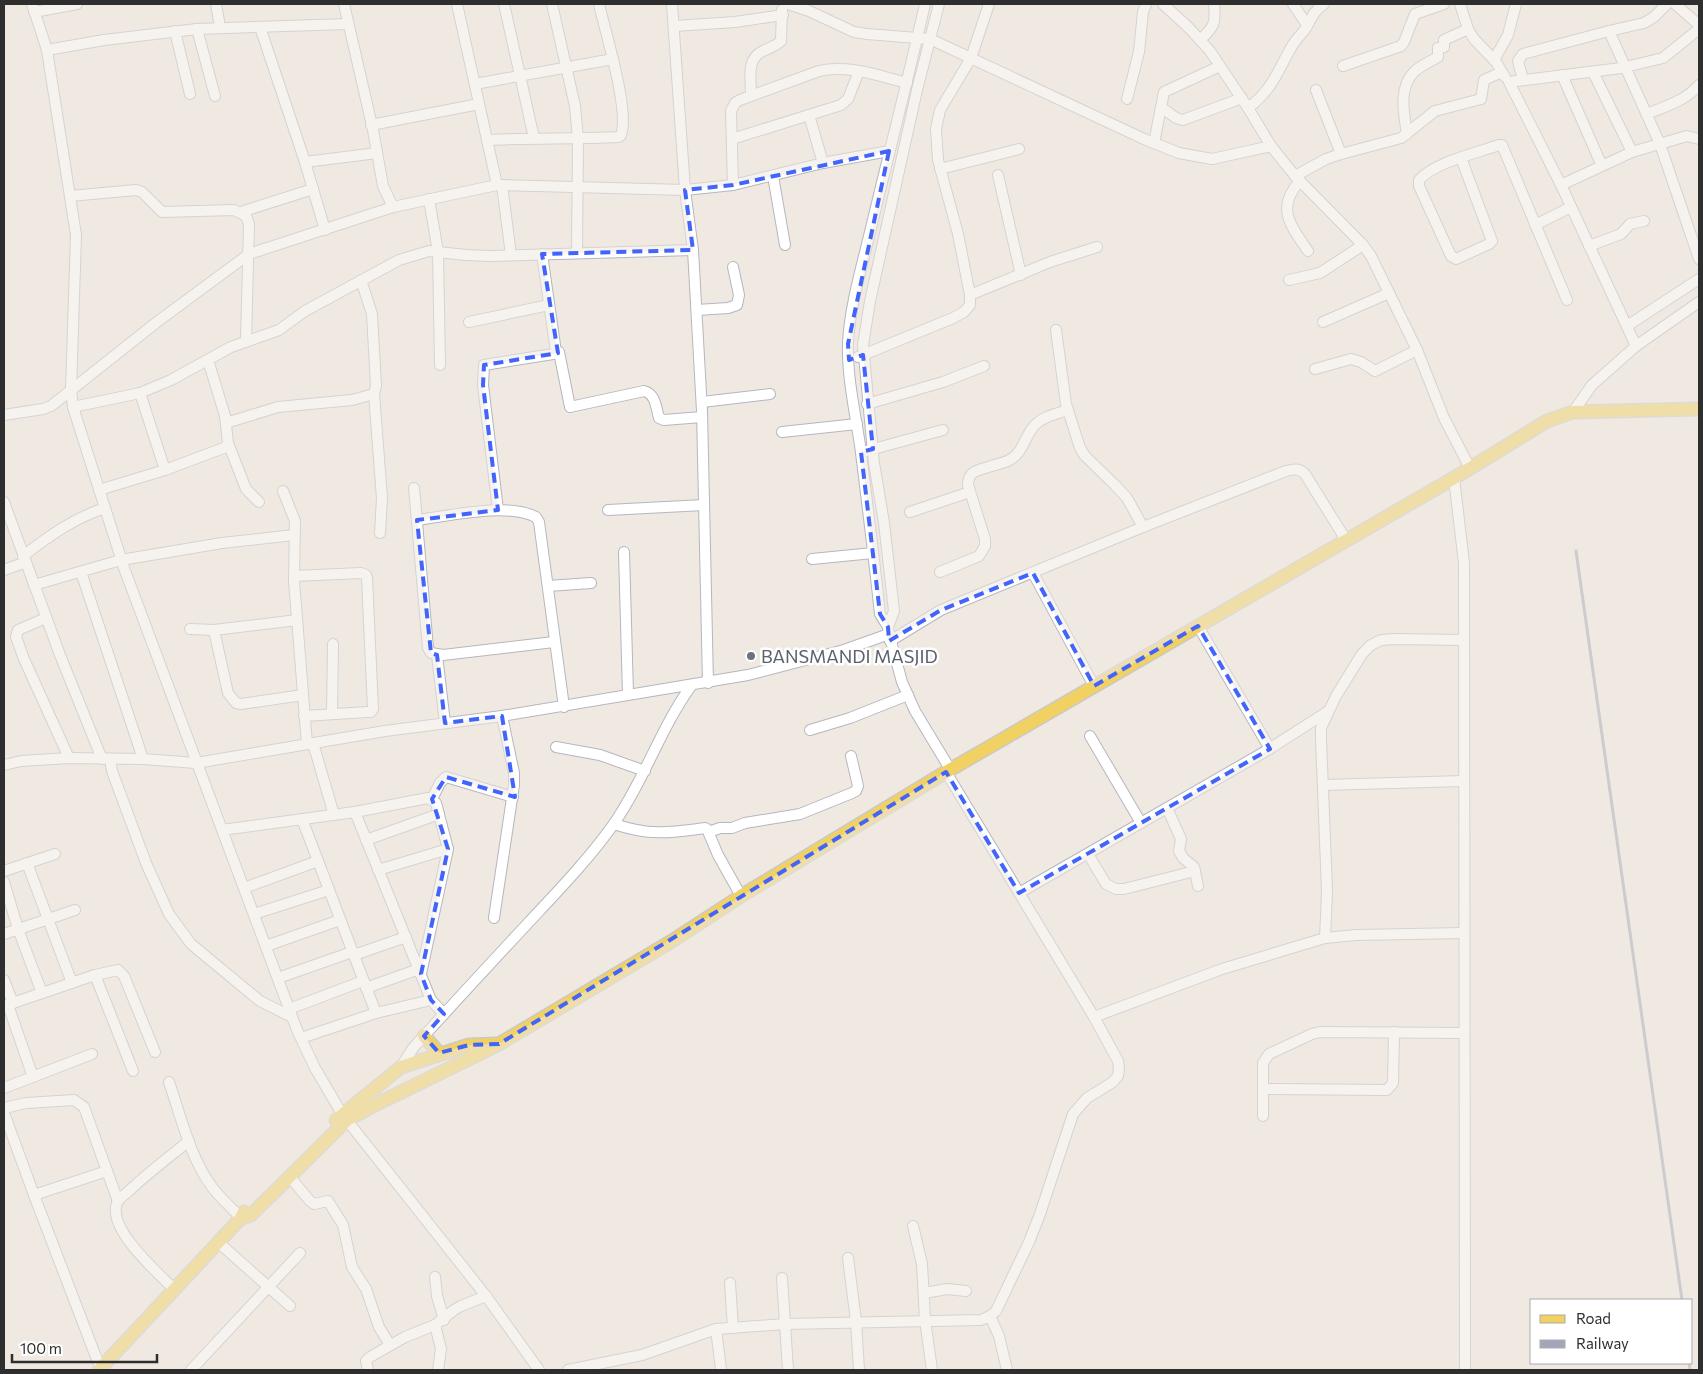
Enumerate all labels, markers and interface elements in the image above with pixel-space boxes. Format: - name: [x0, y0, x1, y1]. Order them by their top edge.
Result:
- place label: BANSMANDI MASJID: [761, 645, 938, 667]
- marker: BANSMANDI MASJID: [745, 650, 757, 662]
- legend: [1530, 1299, 1693, 1364]
- text: Road: [1576, 1309, 1611, 1327]
- scale bar: [12, 1332, 158, 1364]
- text: Railway: [1576, 1334, 1629, 1352]
- text: 100 m: [20, 1339, 62, 1357]

